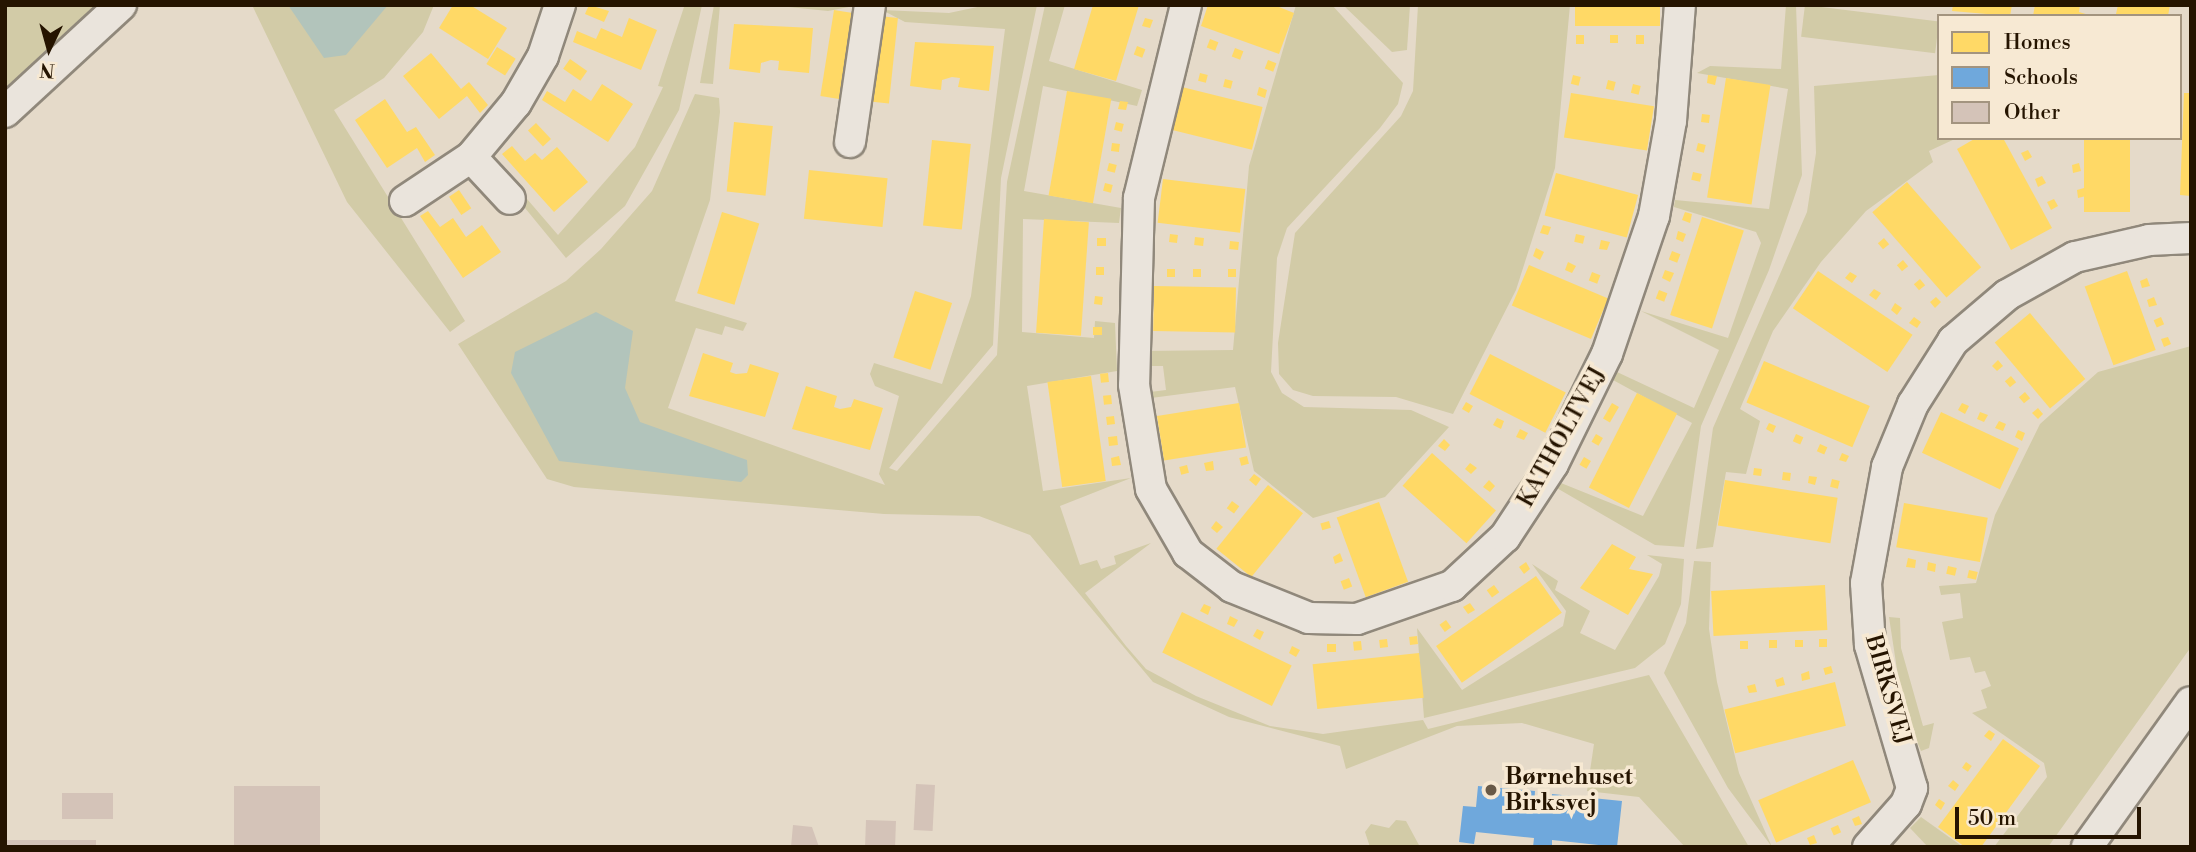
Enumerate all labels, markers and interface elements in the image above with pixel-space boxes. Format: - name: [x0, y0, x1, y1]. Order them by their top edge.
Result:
- north arrow: [14, 14, 84, 84]
- legend: [1937, 14, 2182, 140]
- text: Homes: [2004, 30, 2071, 56]
- text: N: [39, 57, 56, 83]
- text: Schools: [2004, 65, 2078, 91]
- text: Other: [2004, 100, 2060, 126]
- street label: KATHOLTVEJ: [1512, 362, 1612, 512]
- street label: BIRKSVEJ: [1859, 632, 1917, 748]
- place label: Børnehuset Birksvej: [1505, 763, 1633, 817]
- marker: Børnehuset Birksvej: [1483, 782, 1499, 798]
- scale bar: [1958, 792, 2144, 836]
- text: 50 m: [1968, 806, 2016, 832]

